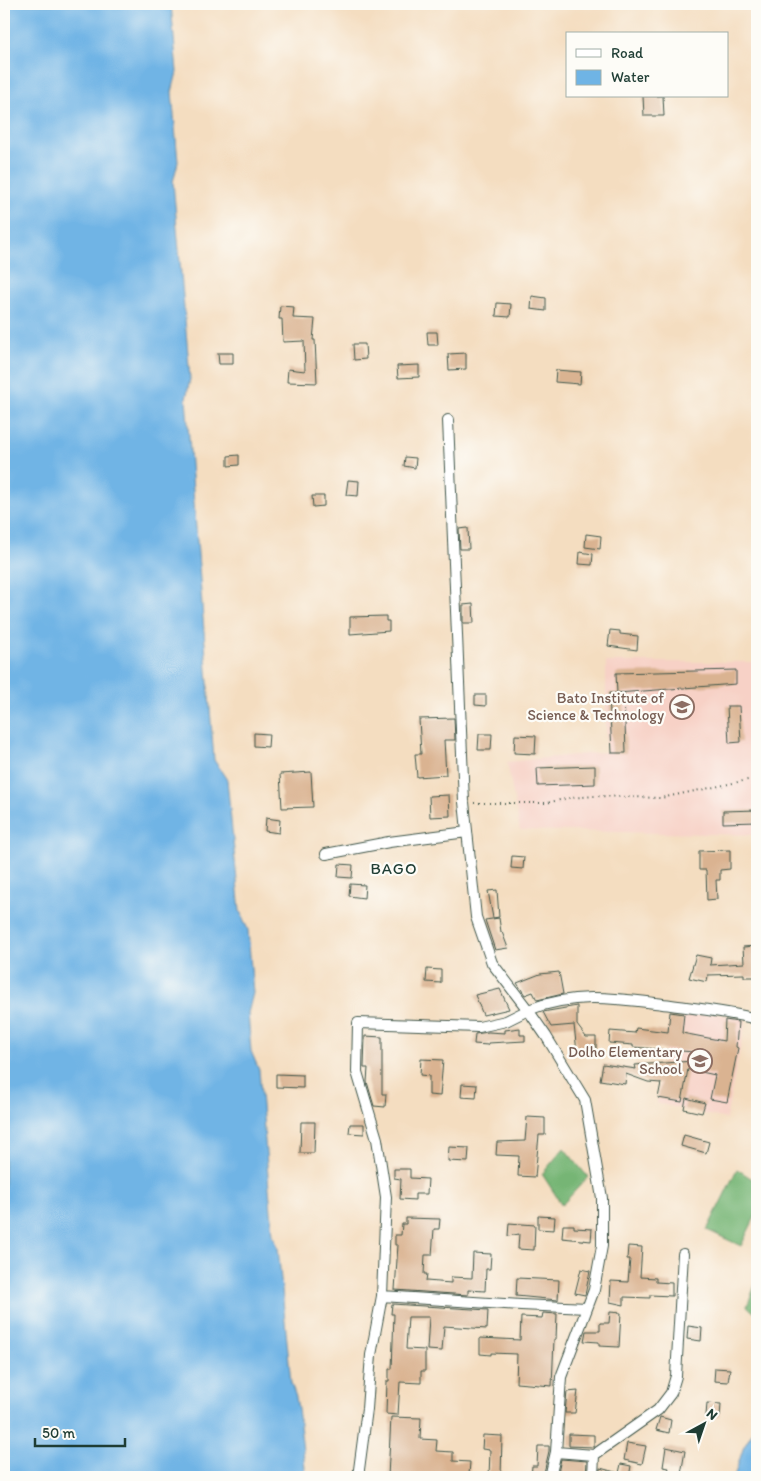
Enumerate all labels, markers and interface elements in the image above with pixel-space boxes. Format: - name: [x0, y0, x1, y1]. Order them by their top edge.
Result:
- legend: [566, 32, 728, 98]
- text: Road: [611, 44, 644, 62]
- text: Water: [611, 68, 650, 86]
- place label: Bato Institute of Science & Technology: [527, 689, 664, 724]
- school or university icon: Bato Institute of Science & Technology: [669, 694, 695, 720]
- district label: BAGO: [370, 859, 418, 878]
- place label: Dolho Elementary School: [568, 1043, 683, 1078]
- school or university icon: Dolho Elementary School: [687, 1048, 713, 1074]
- north arrow: [678, 1398, 728, 1448]
- text: N: [703, 1405, 721, 1424]
- scale bar: [35, 1416, 125, 1448]
- text: 50 m: [42, 1424, 75, 1442]

